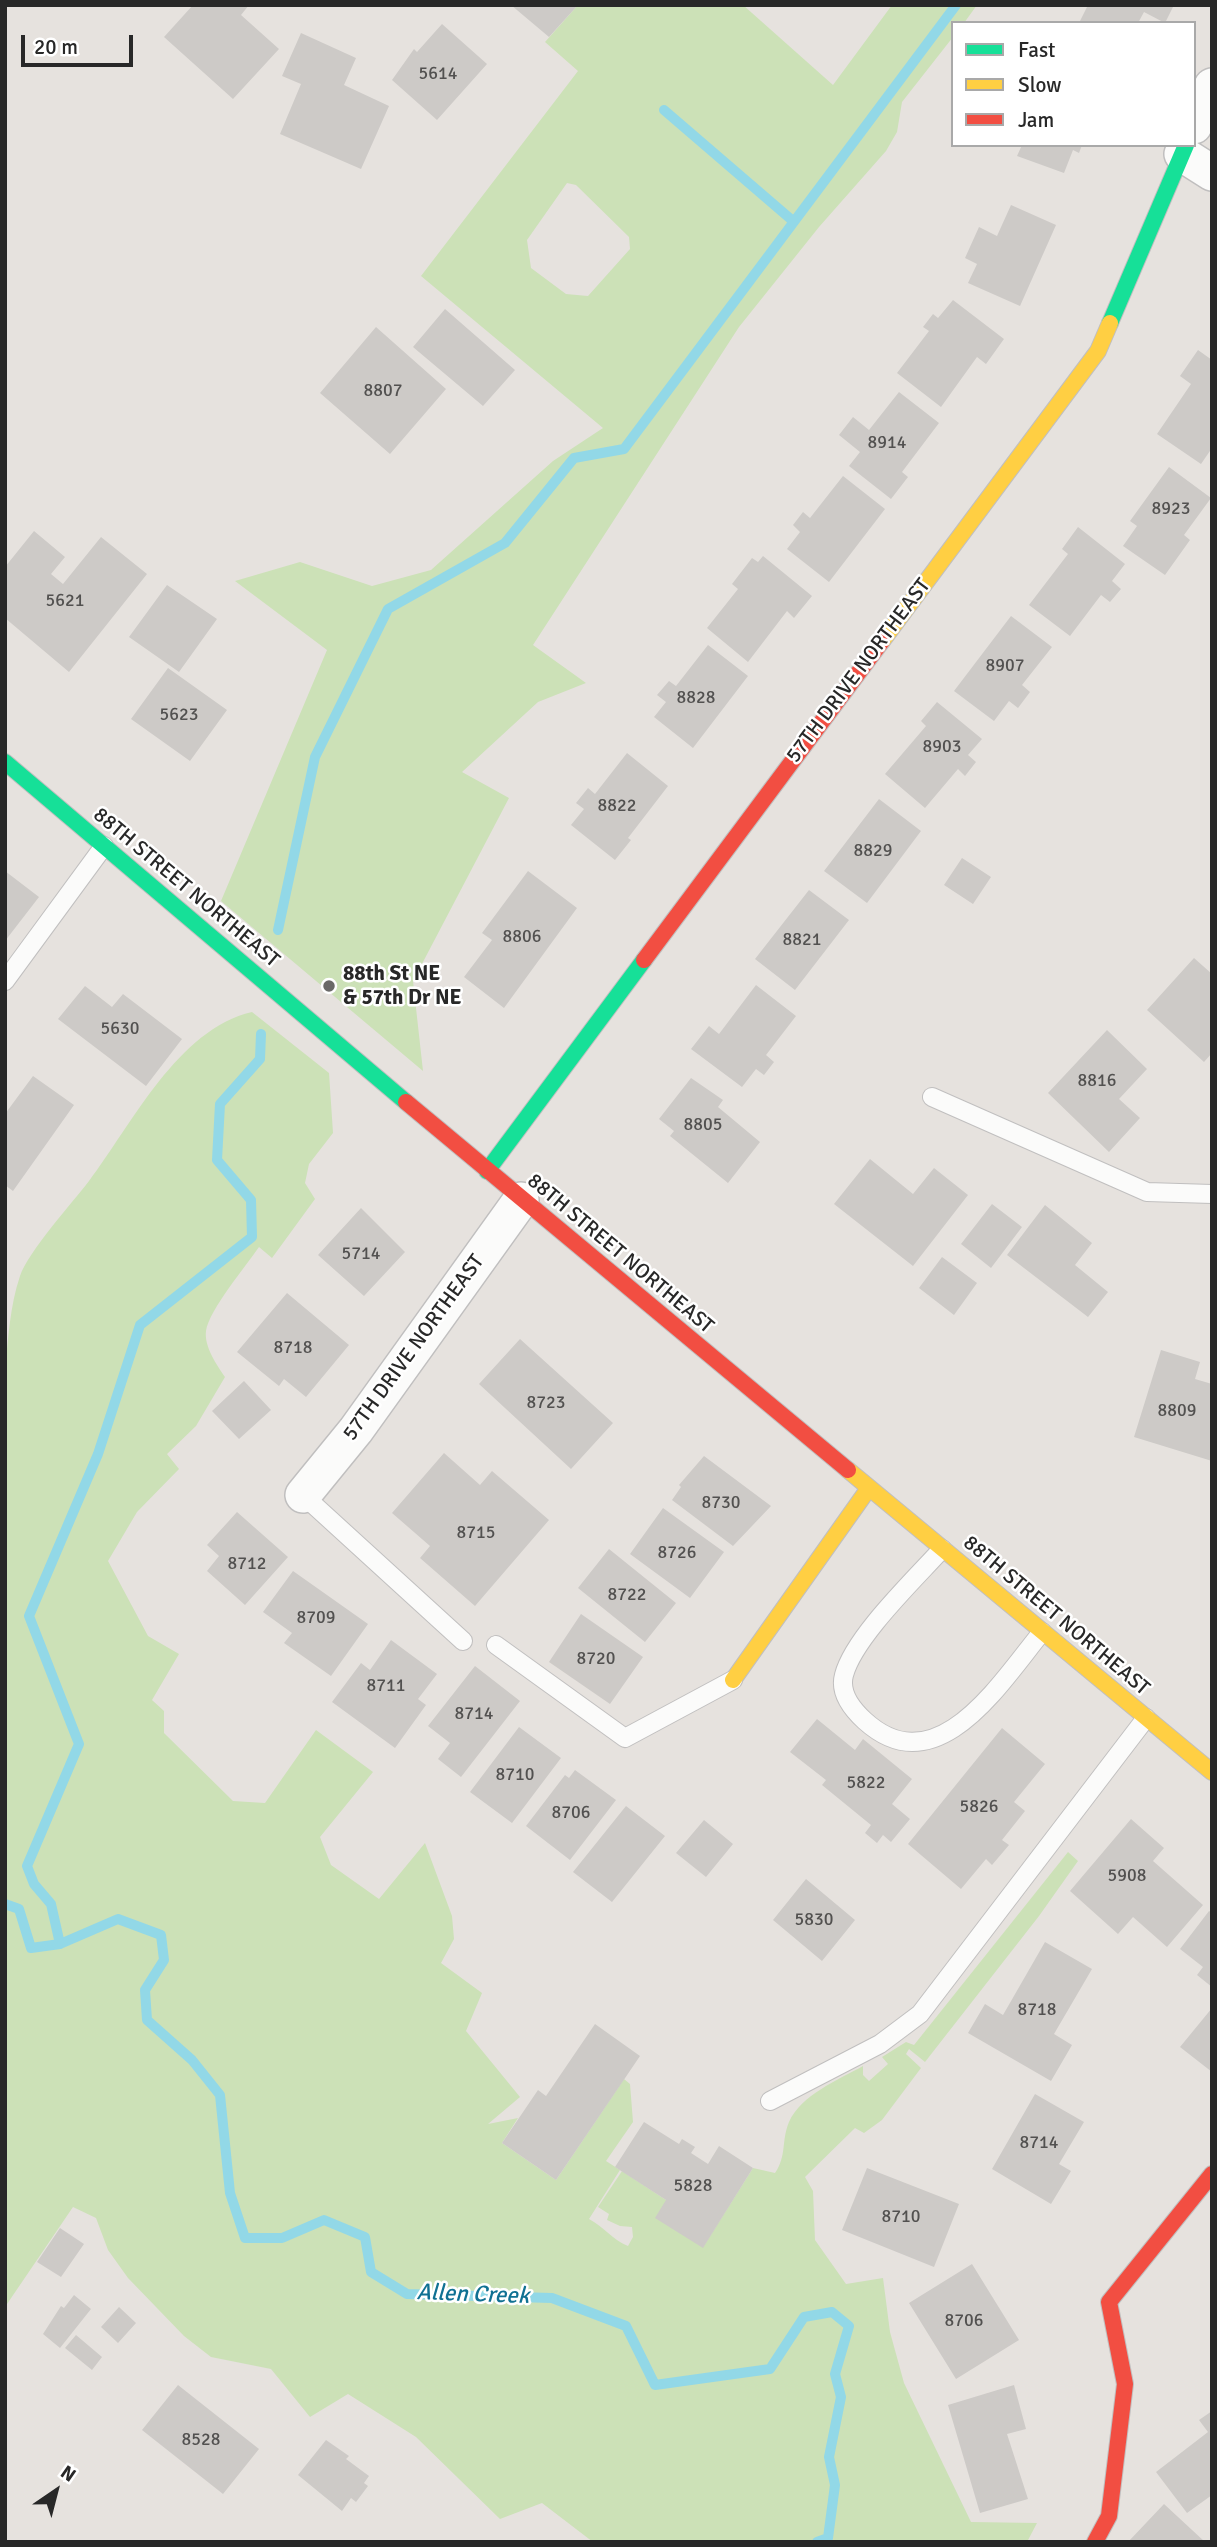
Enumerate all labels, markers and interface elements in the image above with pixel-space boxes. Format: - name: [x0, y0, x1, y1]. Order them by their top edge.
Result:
- scale bar: [24, 21, 136, 65]
- legend: [951, 21, 1196, 147]
- text: 20 m: [34, 34, 78, 60]
- text: Fast: [1018, 37, 1055, 63]
- house number: 5614: [419, 63, 457, 85]
- text: Slow: [1018, 72, 1062, 98]
- text: Jam: [1018, 107, 1054, 133]
- house number: 8807: [364, 380, 402, 402]
- house number: 8914: [868, 432, 906, 454]
- house number: 8923: [1152, 498, 1190, 520]
- street label: 57TH DRIVE NORTHEAST: [782, 574, 936, 768]
- house number: 5621: [46, 590, 84, 612]
- house number: 8907: [986, 655, 1024, 677]
- house number: 8828: [677, 687, 715, 709]
- house number: 5623: [160, 704, 198, 726]
- house number: 8903: [923, 736, 961, 758]
- house number: 8822: [598, 795, 636, 817]
- street label: 88TH STREET NORTHEAST: [88, 803, 284, 973]
- house number: 8829: [854, 840, 892, 862]
- house number: 8806: [503, 926, 541, 948]
- house number: 8821: [783, 929, 821, 951]
- place label: 88th St NE & 57th Dr NE: [343, 961, 462, 1011]
- marker: 88th St NE & 57th Dr NE: [321, 978, 337, 994]
- house number: 5630: [101, 1018, 139, 1040]
- house number: 8816: [1078, 1070, 1116, 1092]
- house number: 8805: [684, 1114, 722, 1136]
- street label: 88TH STREET NORTHEAST: [522, 1169, 718, 1339]
- house number: 5714: [342, 1243, 380, 1265]
- street label: 57TH DRIVE NORTHEAST: [338, 1250, 490, 1446]
- house number: 8718: [274, 1337, 312, 1359]
- house number: 8723: [527, 1392, 565, 1414]
- house number: 8809: [1158, 1400, 1196, 1422]
- house number: 8730: [702, 1492, 740, 1514]
- house number: 8715: [457, 1522, 495, 1544]
- street label: 88TH STREET NORTHEAST: [958, 1531, 1154, 1701]
- house number: 8726: [658, 1542, 696, 1564]
- house number: 8712: [228, 1553, 266, 1575]
- house number: 8722: [608, 1584, 646, 1606]
- house number: 8709: [297, 1607, 335, 1629]
- house number: 8720: [577, 1648, 615, 1670]
- house number: 8711: [367, 1675, 405, 1697]
- house number: 8714: [455, 1703, 493, 1725]
- house number: 8710: [496, 1764, 534, 1786]
- house number: 5822: [847, 1772, 885, 1794]
- house number: 5826: [960, 1796, 998, 1818]
- house number: 8706: [552, 1802, 590, 1824]
- house number: 5908: [1108, 1865, 1146, 1887]
- house number: 5830: [795, 1909, 833, 1931]
- house number: 8718: [1018, 1999, 1056, 2021]
- house number: 8714: [1020, 2132, 1058, 2154]
- house number: 5828: [674, 2175, 712, 2197]
- house number: 8710: [882, 2206, 920, 2228]
- water label: Allen Creek: [416, 2279, 530, 2311]
- house number: 8706: [945, 2310, 983, 2332]
- house number: 8528: [182, 2429, 220, 2451]
- north arrow: [21, 2456, 91, 2526]
- text: N: [56, 2460, 80, 2487]

